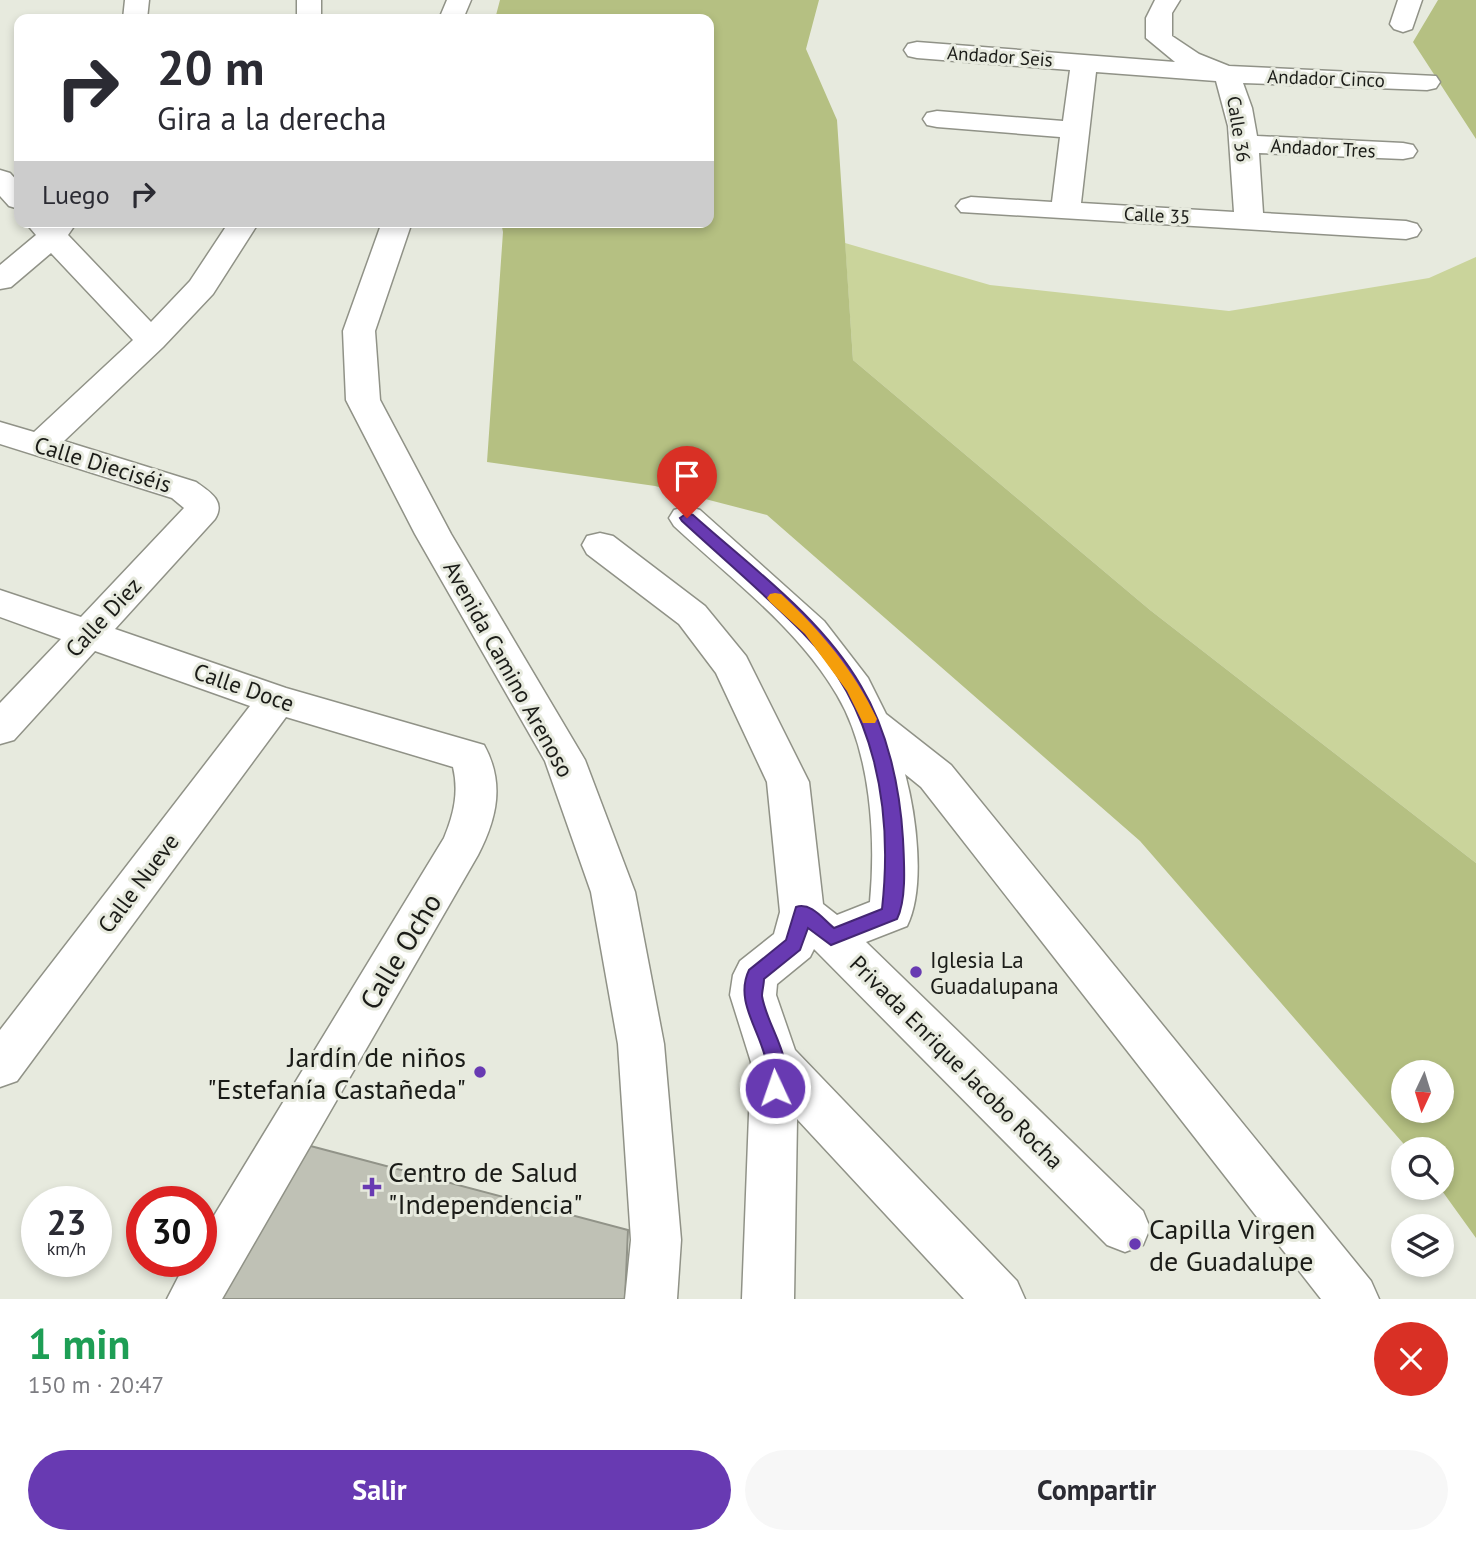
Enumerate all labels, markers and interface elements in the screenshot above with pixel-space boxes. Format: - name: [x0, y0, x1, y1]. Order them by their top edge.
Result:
- text: 20 m: [157, 35, 264, 99]
- street label: Andador Seis: [946, 40, 1054, 72]
- icon: right: [42, 42, 133, 133]
- street label: Andador Cinco: [1267, 64, 1385, 92]
- street label: Calle 36: [1222, 94, 1256, 164]
- text: Gira a la derecha: [157, 97, 387, 139]
- street label: Andador Tres: [1270, 133, 1376, 163]
- icon: right: [124, 175, 162, 213]
- text: Luego: [42, 178, 110, 211]
- street label: Calle 35: [1123, 201, 1191, 229]
- street label: Calle Dieciséis: [31, 429, 175, 499]
- pin: [657, 446, 717, 518]
- icon: arrive: [668, 457, 706, 495]
- street label: Avenida Camino Arenoso: [437, 556, 581, 782]
- street label: Calle Diez: [59, 571, 147, 663]
- street label: Calle Doce: [190, 656, 298, 718]
- street label: Calle Nueve: [91, 828, 185, 938]
- street label: Calle Ocho: [351, 886, 449, 1016]
- place label: Iglesia La Guadalupana: [930, 945, 1059, 1000]
- street label: Privada Enrique Jacobo Rocha: [844, 949, 1070, 1175]
- marker: Iglesia La Guadalupana: [908, 964, 924, 980]
- place label: Jardín de niños "Estefanía Castañeda": [207, 1038, 466, 1107]
- position arrow: [738, 1051, 812, 1125]
- north arrow: [1391, 1060, 1454, 1124]
- map controls: [1391, 1060, 1454, 1277]
- marker: Jardín de niños "Estefanía Castañeda": [472, 1064, 488, 1080]
- button: search: [1391, 1137, 1454, 1200]
- place label: Centro de Salud "Independencia": [388, 1153, 583, 1222]
- marker: Centro de Salud "Independencia": [362, 1177, 382, 1197]
- speed limit sign: 30: [126, 1186, 217, 1277]
- text: 23: [47, 1199, 86, 1245]
- place label: Capilla Virgen de Guadalupe: [1149, 1210, 1315, 1279]
- button: layers: [1391, 1214, 1454, 1277]
- marker: Capilla Virgen de Guadalupe: [1127, 1236, 1143, 1252]
- text: km/h: [47, 1237, 86, 1260]
- text: 1 min: [28, 1316, 130, 1371]
- button: close: [1374, 1322, 1448, 1396]
- text: 150 m · 20:47: [28, 1370, 164, 1399]
- button: Salir: [28, 1450, 731, 1530]
- button: Compartir: [745, 1450, 1448, 1530]

